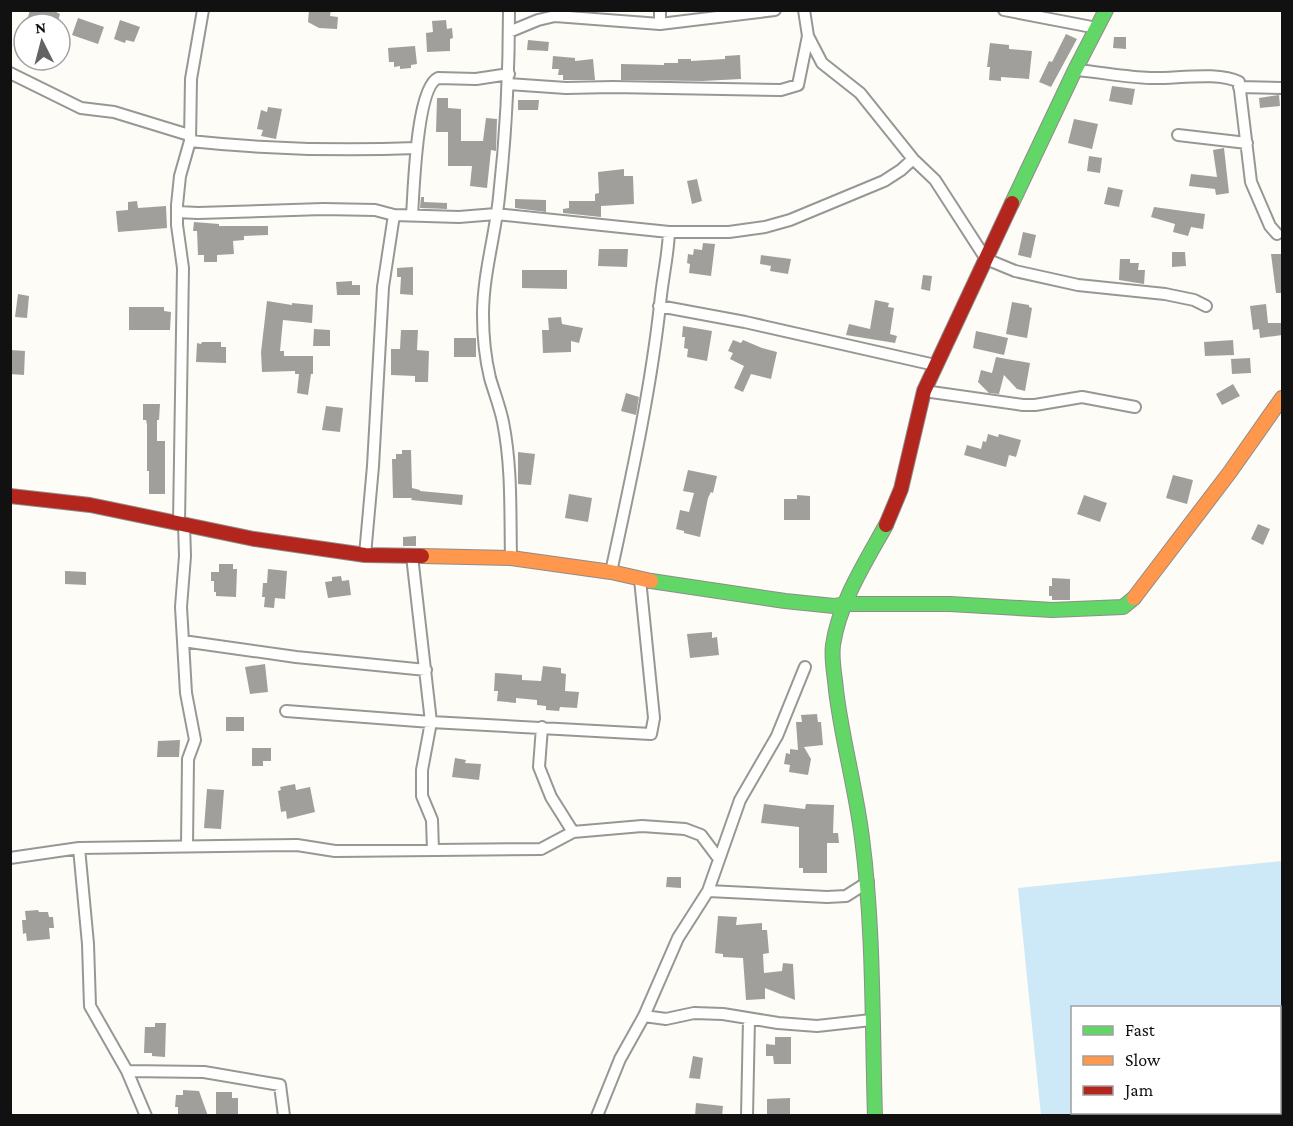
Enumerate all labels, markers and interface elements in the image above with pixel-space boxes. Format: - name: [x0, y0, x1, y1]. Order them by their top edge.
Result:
- north arrow: [12, 12, 72, 72]
- text: N: [34, 19, 47, 37]
- legend: [1071, 1006, 1281, 1114]
- text: Fast: [1125, 1020, 1156, 1040]
- text: Slow: [1125, 1050, 1161, 1070]
- text: Jam: [1123, 1080, 1154, 1100]

